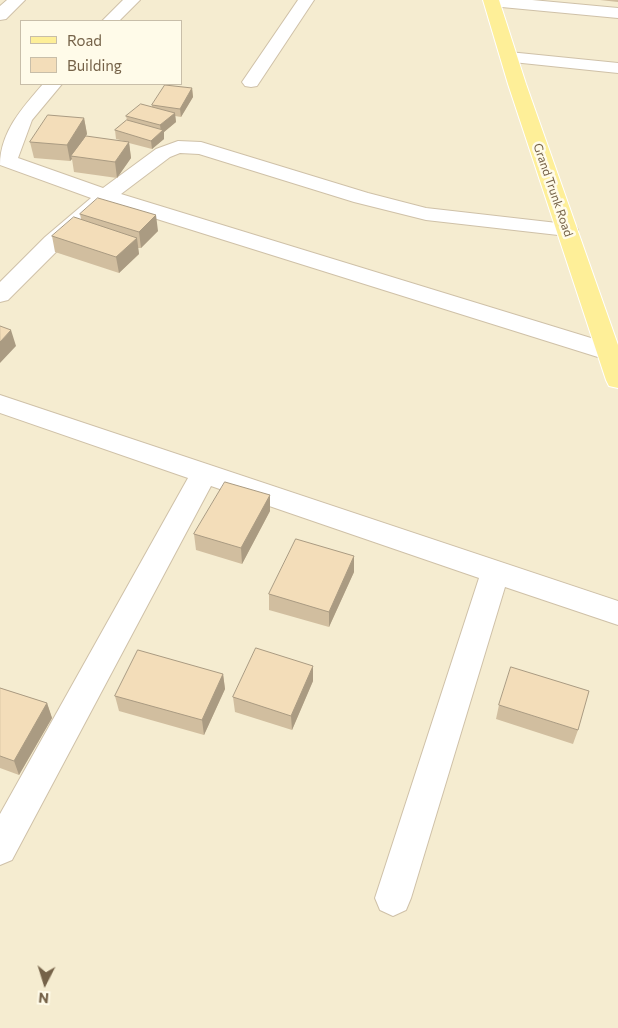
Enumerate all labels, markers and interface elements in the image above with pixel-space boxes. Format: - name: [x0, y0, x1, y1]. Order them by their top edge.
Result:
- legend: [20, 20, 182, 85]
- text: Road: [67, 31, 102, 49]
- text: Building: [67, 56, 122, 74]
- street label: Grand Trunk Road: [530, 141, 576, 239]
- north arrow: [20, 958, 70, 1008]
- text: N: [38, 990, 50, 1007]

